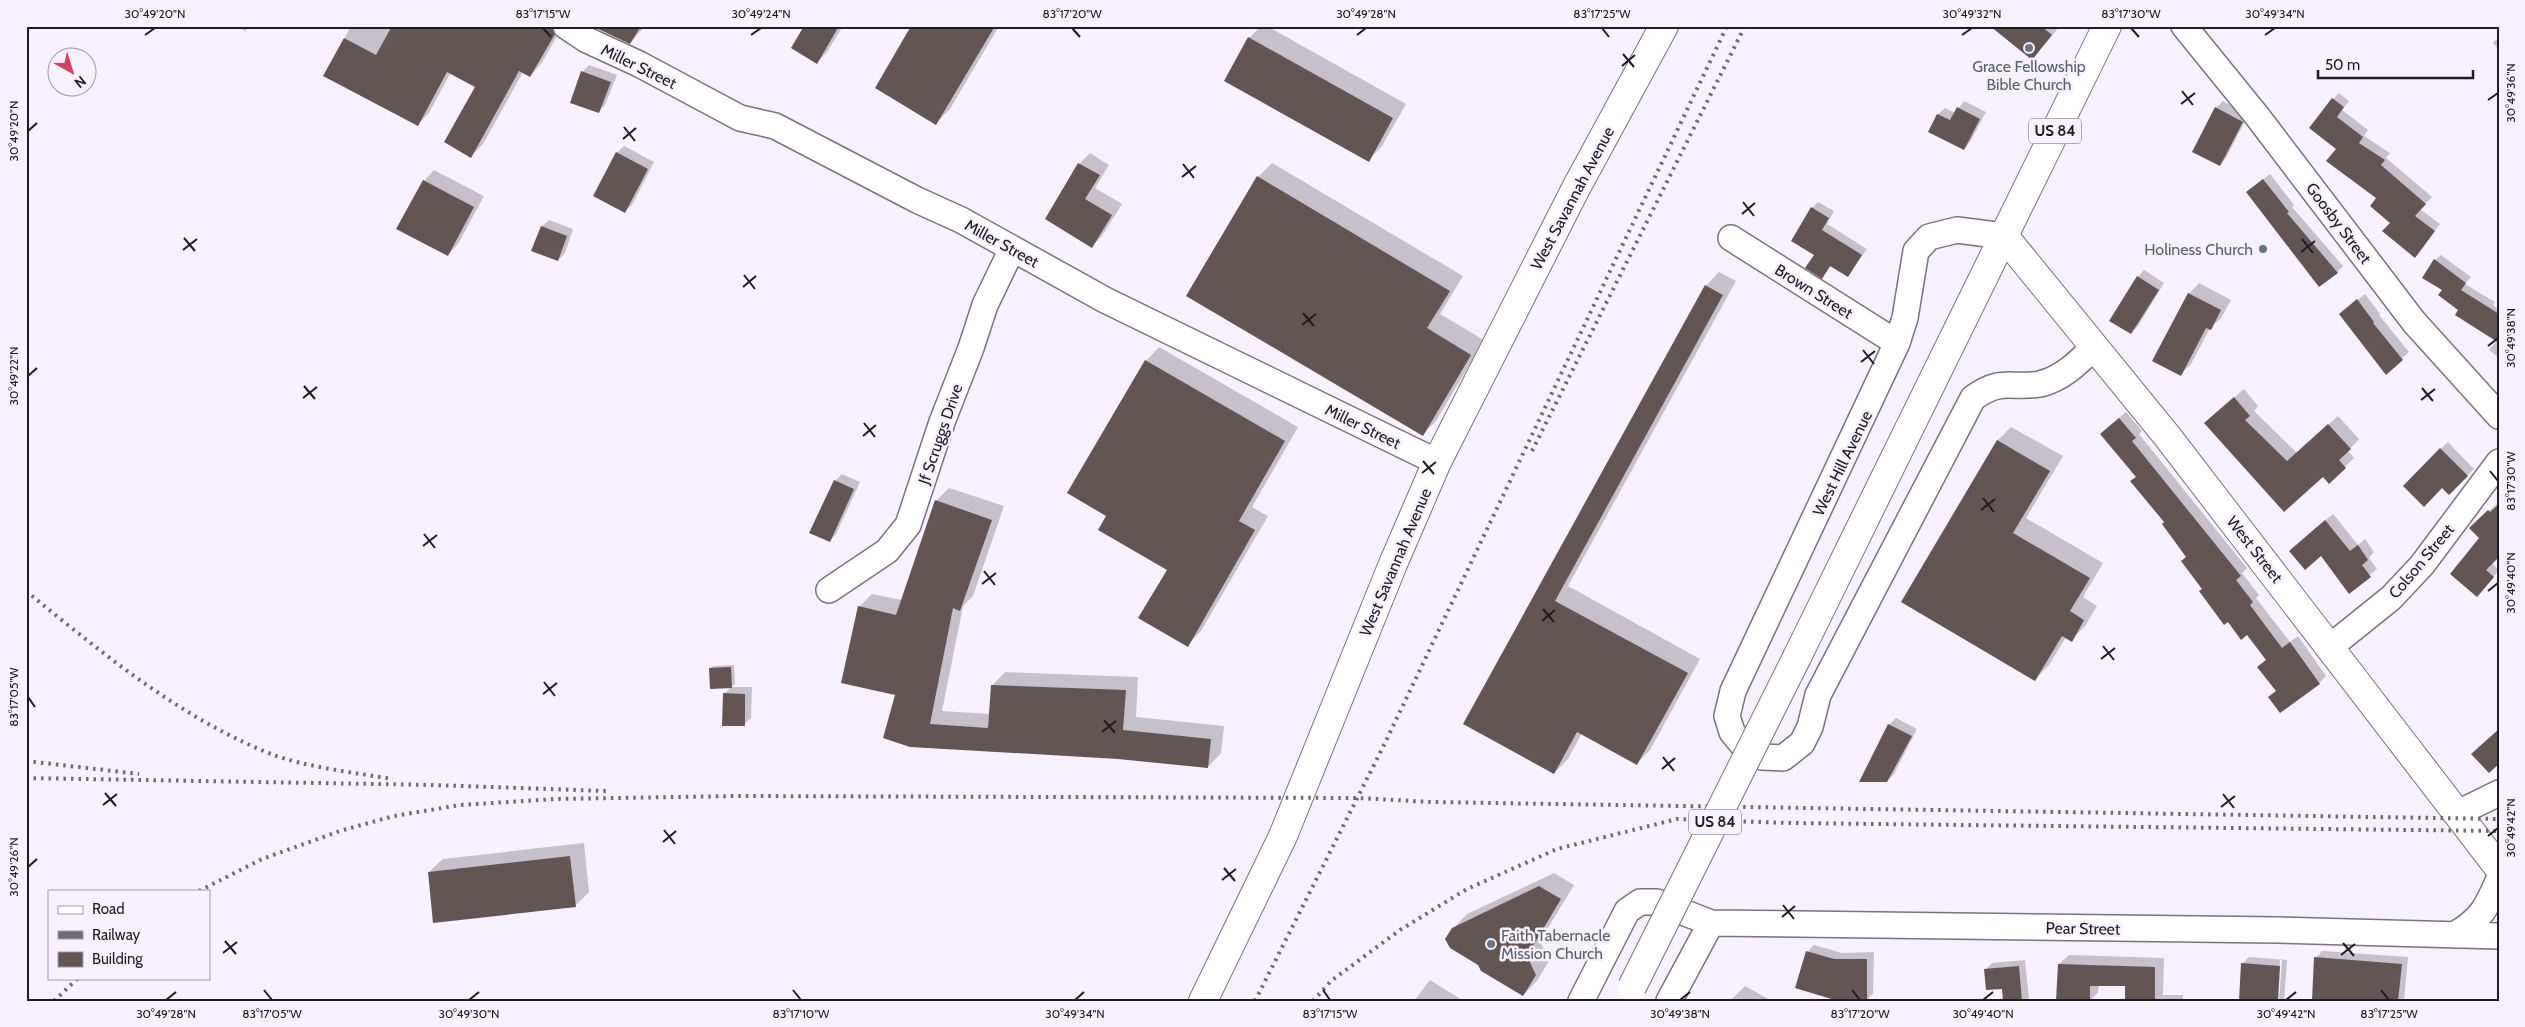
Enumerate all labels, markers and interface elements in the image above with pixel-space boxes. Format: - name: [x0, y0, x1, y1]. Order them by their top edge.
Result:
- text: 30°49'20"N: [125, 6, 185, 21]
- text: 83°17'15"W: [516, 6, 571, 21]
- text: 30°49'24"N: [731, 6, 791, 21]
- text: 83°17'20"W: [1042, 6, 1102, 21]
- text: 30°49'28"N: [1336, 6, 1396, 21]
- text: 83°17'25"W: [1573, 6, 1631, 21]
- text: 30°49'32"N: [1943, 6, 2001, 21]
- text: 83°17'30"W: [2101, 6, 2161, 21]
- text: 30°49'34"N: [2245, 6, 2305, 21]
- street label: Miller Street: [598, 40, 680, 93]
- marker: Grace Fellowship Bible Church: [2023, 42, 2035, 54]
- north arrow: [48, 48, 98, 98]
- scale bar: [2318, 48, 2472, 80]
- text: 50 m: [2325, 56, 2360, 74]
- place label: Grace Fellowship Bible Church: [1972, 57, 2086, 94]
- text: 30°49'36"N: [2503, 63, 2518, 123]
- text: N: [71, 72, 90, 92]
- text: 30°49'20"N: [6, 101, 21, 161]
- road number: US 84: [2029, 118, 2081, 144]
- street label: West Savannah Avenue: [1527, 124, 1618, 273]
- street label: Goosby Street: [2302, 179, 2376, 268]
- street label: Miller Street: [961, 215, 1043, 272]
- place label: Holiness Church: [2144, 240, 2253, 259]
- marker: Holiness Church: [2257, 243, 2269, 255]
- street label: Brown Street: [1771, 260, 1857, 323]
- text: 30°49'38"N: [2503, 308, 2518, 368]
- text: 30°49'22"N: [6, 347, 21, 405]
- street label: Jf Scruggs Drive: [914, 381, 967, 488]
- street label: Miller Street: [1322, 400, 1404, 453]
- street label: West Hill Avenue: [1809, 407, 1876, 519]
- text: 83°17'30"W: [2503, 451, 2518, 511]
- street label: West Savannah Avenue: [1356, 485, 1435, 639]
- street label: West Street: [2223, 512, 2287, 587]
- street label: Colson Street: [2385, 520, 2458, 602]
- text: 30°49'40"N: [2503, 552, 2518, 614]
- text: 83°17'05"W: [6, 667, 21, 727]
- text: 30°49'42"N: [2503, 798, 2518, 858]
- road number: US 84: [1689, 810, 1741, 834]
- text: 30°49'26"N: [6, 837, 21, 897]
- legend: [48, 890, 210, 980]
- text: Road: [92, 900, 125, 918]
- street label: Pear Street: [2046, 918, 2121, 939]
- text: Railway: [92, 926, 141, 944]
- place label: Faith Tabernacle Mission Church: [1501, 926, 1610, 963]
- marker: Faith Tabernacle Mission Church: [1485, 938, 1497, 950]
- text: Building: [92, 950, 143, 968]
- text: 30°49'28"N: [136, 1006, 196, 1021]
- text: 83°17'05"W: [242, 1006, 302, 1021]
- text: 30°49'30"N: [438, 1006, 500, 1021]
- text: 83°17'10"W: [773, 1006, 830, 1021]
- text: 30°49'34"N: [1045, 1006, 1105, 1021]
- text: 83°17'15"W: [1303, 1006, 1358, 1021]
- text: 30°49'38"N: [1650, 1006, 1710, 1021]
- text: 83°17'20"W: [1830, 1006, 1890, 1021]
- text: 30°49'40"N: [1952, 1006, 2014, 1021]
- text: 30°49'42"N: [2256, 1006, 2316, 1021]
- text: 83°17'25"W: [2360, 1006, 2418, 1021]

